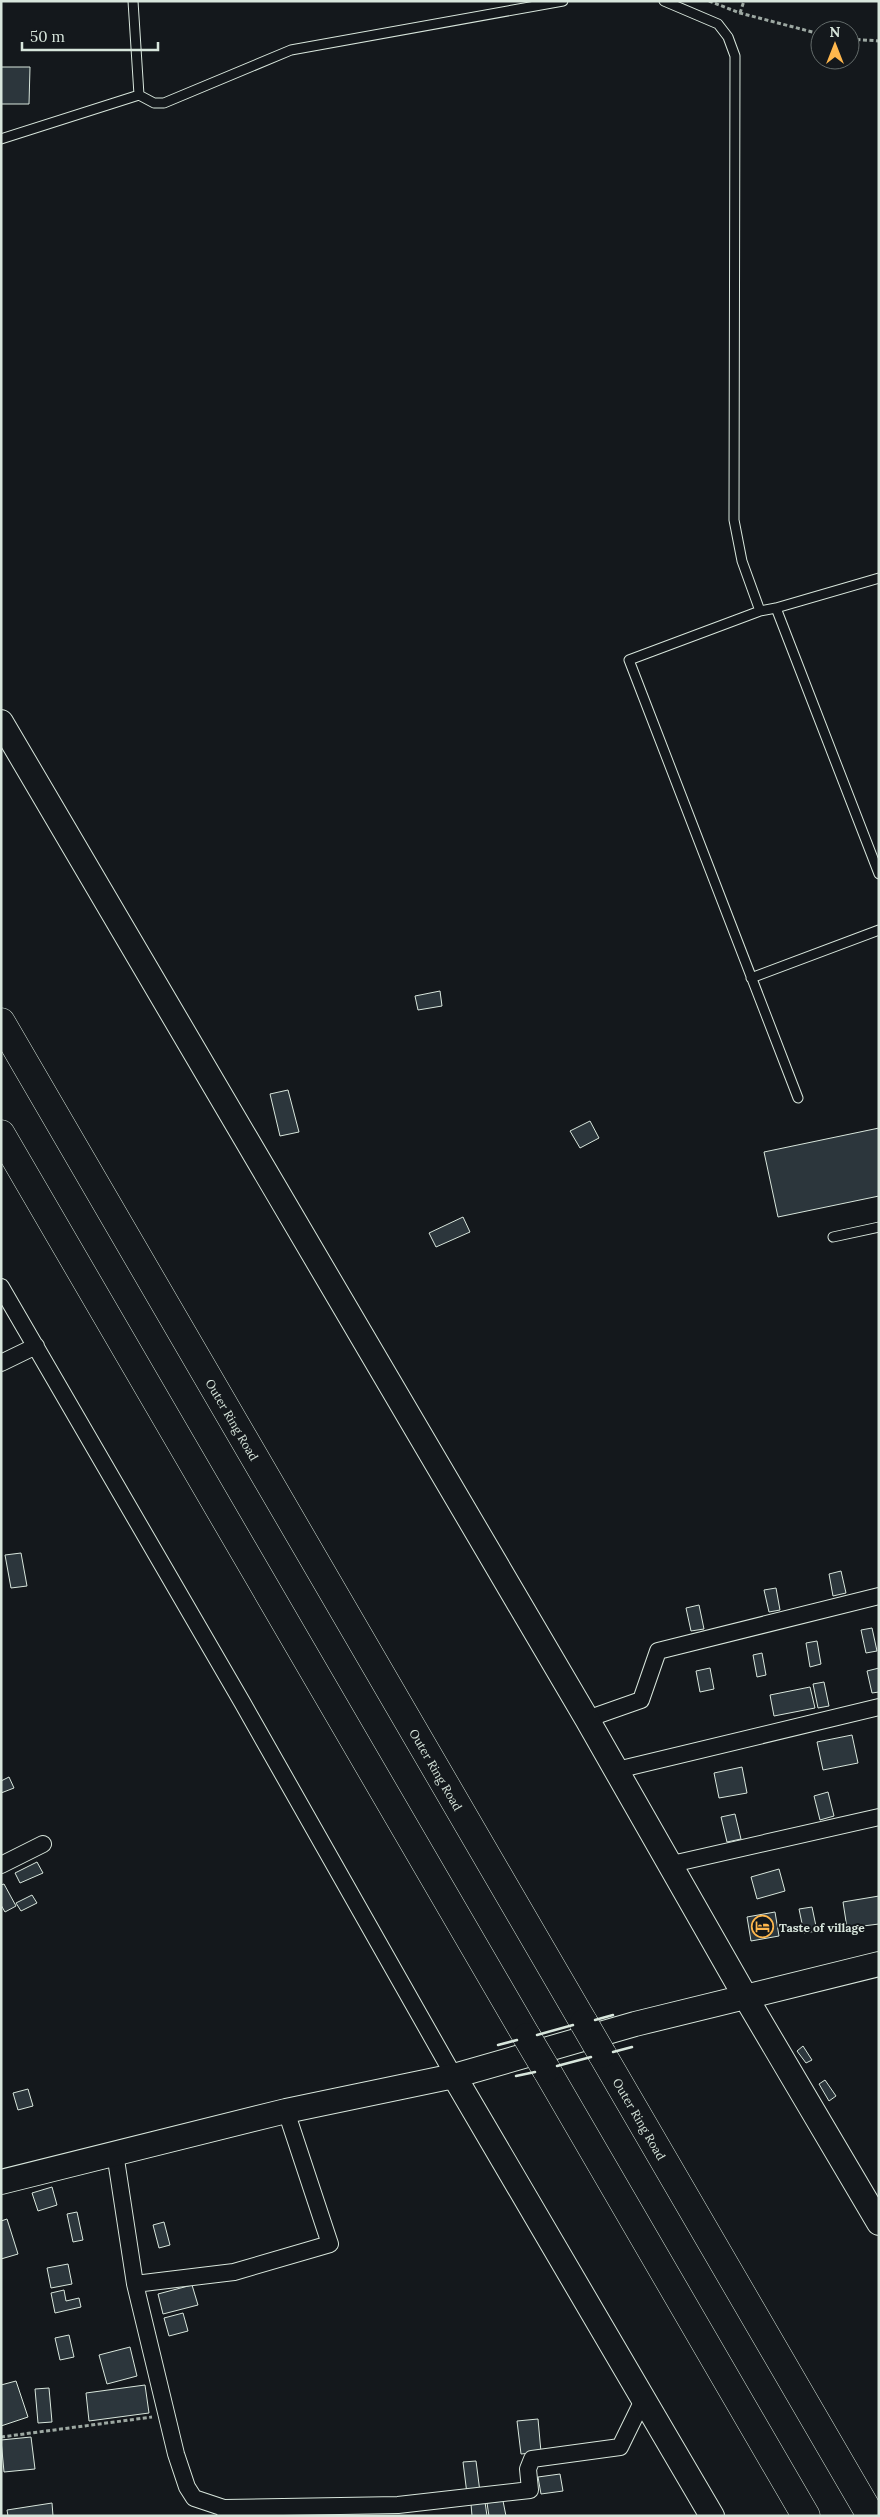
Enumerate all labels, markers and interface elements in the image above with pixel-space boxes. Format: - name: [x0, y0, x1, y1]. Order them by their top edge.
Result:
- scale bar: [22, 20, 159, 52]
- north arrow: [810, 20, 860, 70]
- text: N: [830, 23, 841, 41]
- text: 50 m: [30, 27, 65, 46]
- street label: Outer Ring Road: [203, 1376, 262, 1463]
- street label: Outer Ring Road: [407, 1726, 466, 1813]
- hotel icon: Taste of village: [751, 1915, 775, 1939]
- place label: Taste of village: [779, 1920, 865, 1935]
- street label: Outer Ring Road: [610, 2075, 669, 2162]

